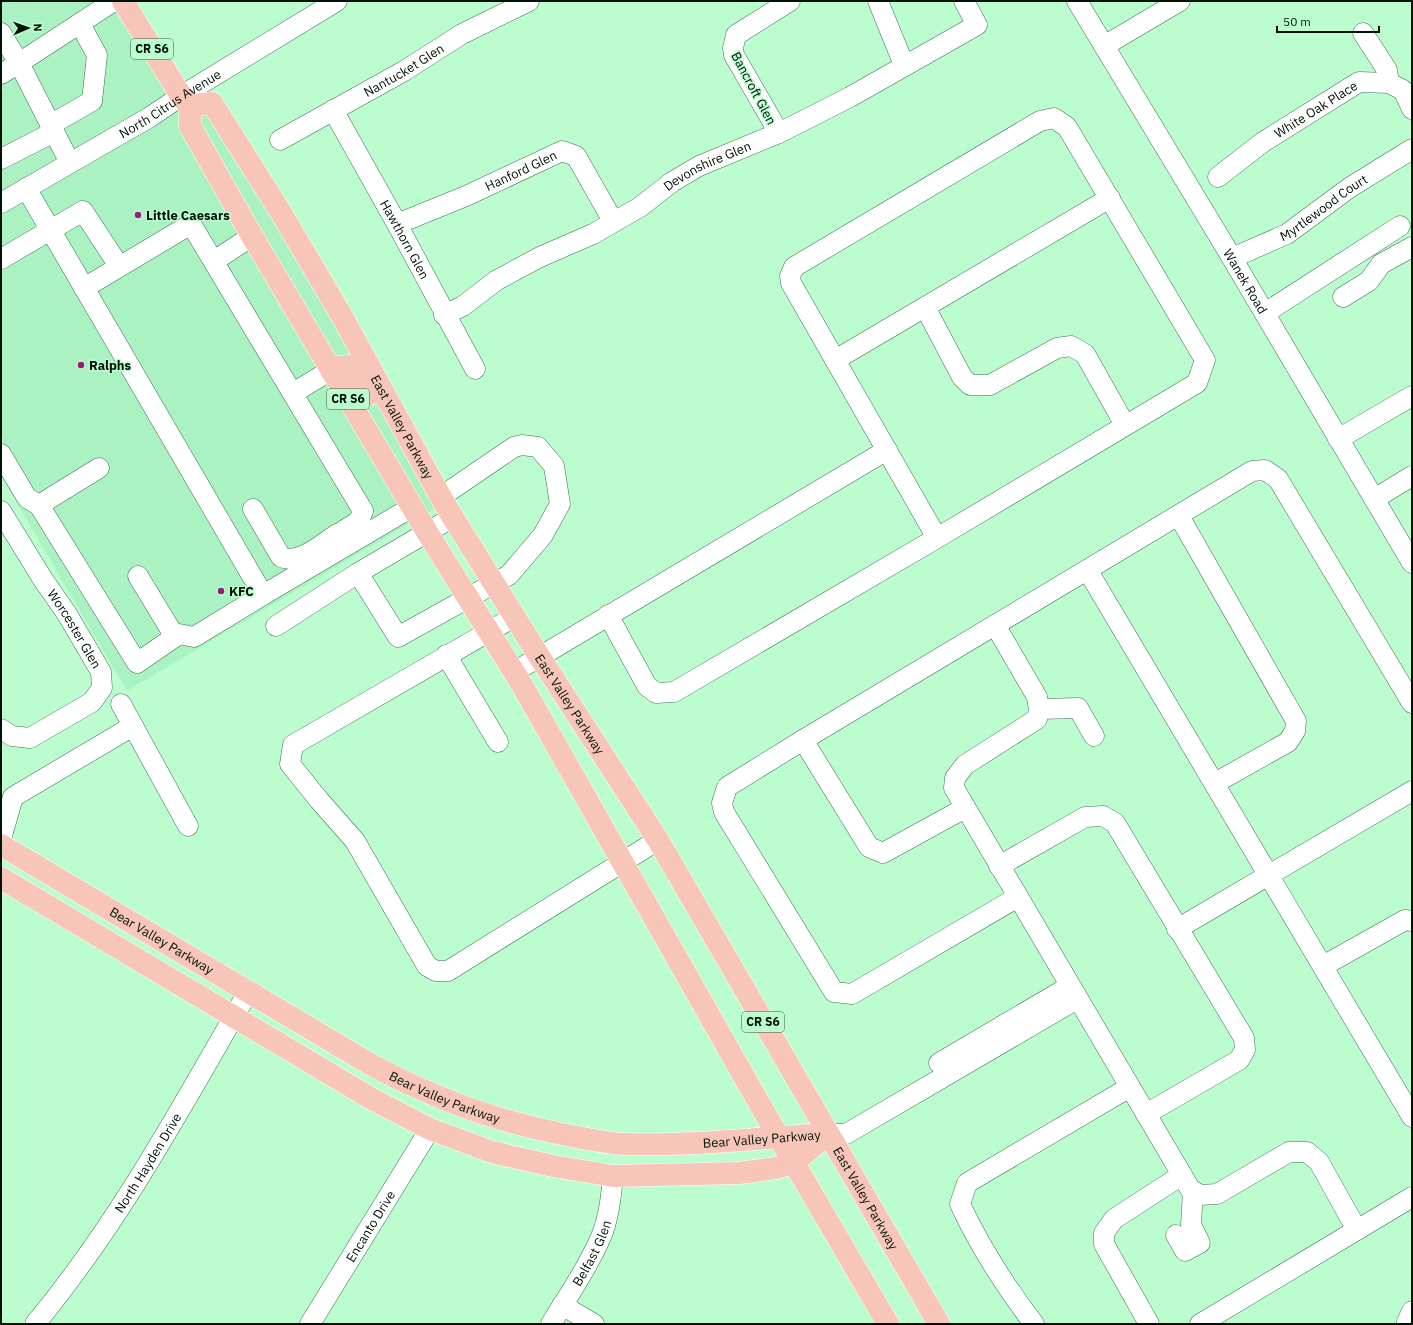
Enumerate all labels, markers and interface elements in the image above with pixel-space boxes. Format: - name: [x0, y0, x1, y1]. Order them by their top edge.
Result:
- north arrow: [8, 8, 48, 48]
- scale bar: [1277, 8, 1379, 34]
- text: 50 m: [1283, 14, 1311, 29]
- text: N: [31, 23, 45, 32]
- road number: CR S6: [131, 39, 173, 59]
- street label: Nantucket Glen: [361, 40, 447, 101]
- street label: Bancroft Glen: [727, 49, 780, 128]
- street label: North Citrus Avenue: [116, 66, 224, 142]
- street label: White Oak Place: [1271, 77, 1361, 142]
- street label: Devonshire Glen: [660, 138, 754, 195]
- street label: Hanford Glen: [482, 147, 560, 195]
- street label: Myrtlewood Court: [1277, 171, 1371, 245]
- street label: Hawthorn Glen: [376, 197, 433, 282]
- place label: Little Caesars: [146, 207, 230, 224]
- marker: Little Caesars: [133, 210, 143, 220]
- street label: Wanek Road: [1219, 246, 1271, 317]
- place label: Ralphs: [89, 357, 132, 374]
- marker: Ralphs: [76, 360, 86, 370]
- street label: East Valley Parkway: [367, 372, 438, 483]
- road number: CR S6: [327, 389, 369, 409]
- place label: KFC: [229, 583, 254, 600]
- street label: Worcester Glen: [43, 586, 105, 672]
- marker: KFC: [216, 586, 226, 596]
- street label: East Valley Parkway: [531, 651, 609, 758]
- street label: Bear Valley Parkway: [106, 903, 217, 979]
- road number: CR S6: [742, 1012, 784, 1032]
- street label: Bear Valley Parkway: [386, 1067, 503, 1127]
- street label: North Hayden Drive: [111, 1110, 185, 1216]
- street label: Bear Valley Parkway: [702, 1126, 822, 1152]
- street label: East Valley Parkway: [829, 1144, 902, 1253]
- street label: Encanto Drive: [342, 1187, 399, 1265]
- street label: Belfast Glen: [569, 1218, 615, 1289]

